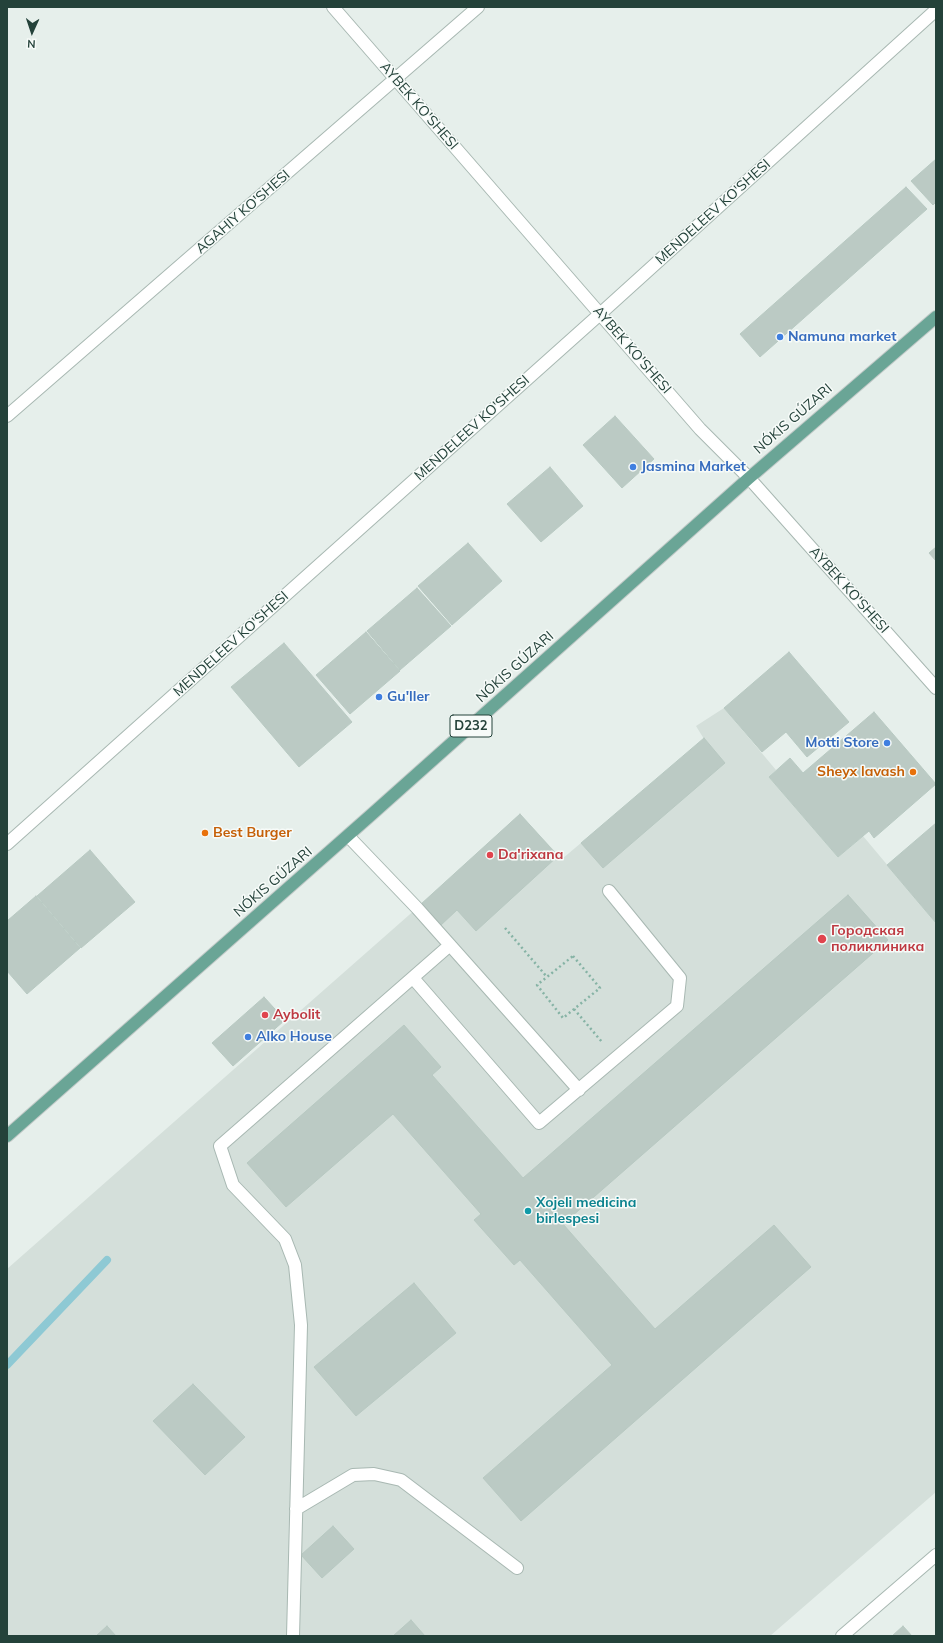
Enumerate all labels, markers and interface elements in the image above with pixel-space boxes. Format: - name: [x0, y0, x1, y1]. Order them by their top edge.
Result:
- north arrow: [12, 12, 52, 52]
- text: N: [27, 37, 36, 51]
- street label: AYBEK KO'SHESI: [376, 59, 462, 153]
- street label: MENDELEEV KO'SHESI: [652, 156, 774, 268]
- street label: AGAHIY KO'SHESI: [192, 166, 294, 258]
- street label: AYBEK KO'SHESI: [589, 303, 675, 397]
- place label: Namuna market: [788, 329, 896, 345]
- marker: Namuna market: [775, 332, 785, 342]
- street label: MENDELEEV KO'SHESI: [411, 372, 533, 484]
- street label: NÓKIS GÚZARI: [750, 380, 836, 458]
- place label: Jasmina Market: [641, 459, 746, 475]
- marker: Jasmina Market: [628, 462, 638, 472]
- street label: AYBEK KO'SHESI: [806, 543, 892, 637]
- street label: MENDELEEV KO'SHESI: [170, 588, 292, 700]
- street label: NÓKIS GÚZARI: [473, 628, 557, 706]
- place label: Gu'ller: [387, 689, 430, 705]
- marker: Gu'ller: [374, 692, 384, 702]
- road number: D232: [450, 715, 492, 737]
- place label: Motti Store: [805, 735, 879, 751]
- marker: Motti Store: [882, 738, 892, 748]
- place label: Sheyx lavash: [817, 764, 905, 780]
- marker: Sheyx lavash: [908, 767, 918, 777]
- place label: Best Burger: [213, 825, 292, 841]
- marker: Best Burger: [200, 828, 210, 838]
- street label: NÓKIS GÚZARI: [230, 843, 316, 921]
- place label: Da'rixana: [498, 847, 563, 863]
- marker: Da'rixana: [485, 850, 495, 860]
- place label: Городская поликлиника: [831, 923, 924, 956]
- marker: Городская поликлиника: [816, 933, 828, 945]
- place label: Aybolit: [273, 1007, 320, 1023]
- marker: Aybolit: [260, 1010, 270, 1020]
- place label: Alko House: [256, 1029, 332, 1045]
- marker: Alko House: [243, 1032, 253, 1042]
- place label: Xojeli medicina birlespesi: [536, 1195, 636, 1228]
- marker: Xojeli medicina birlespesi: [523, 1206, 533, 1216]

